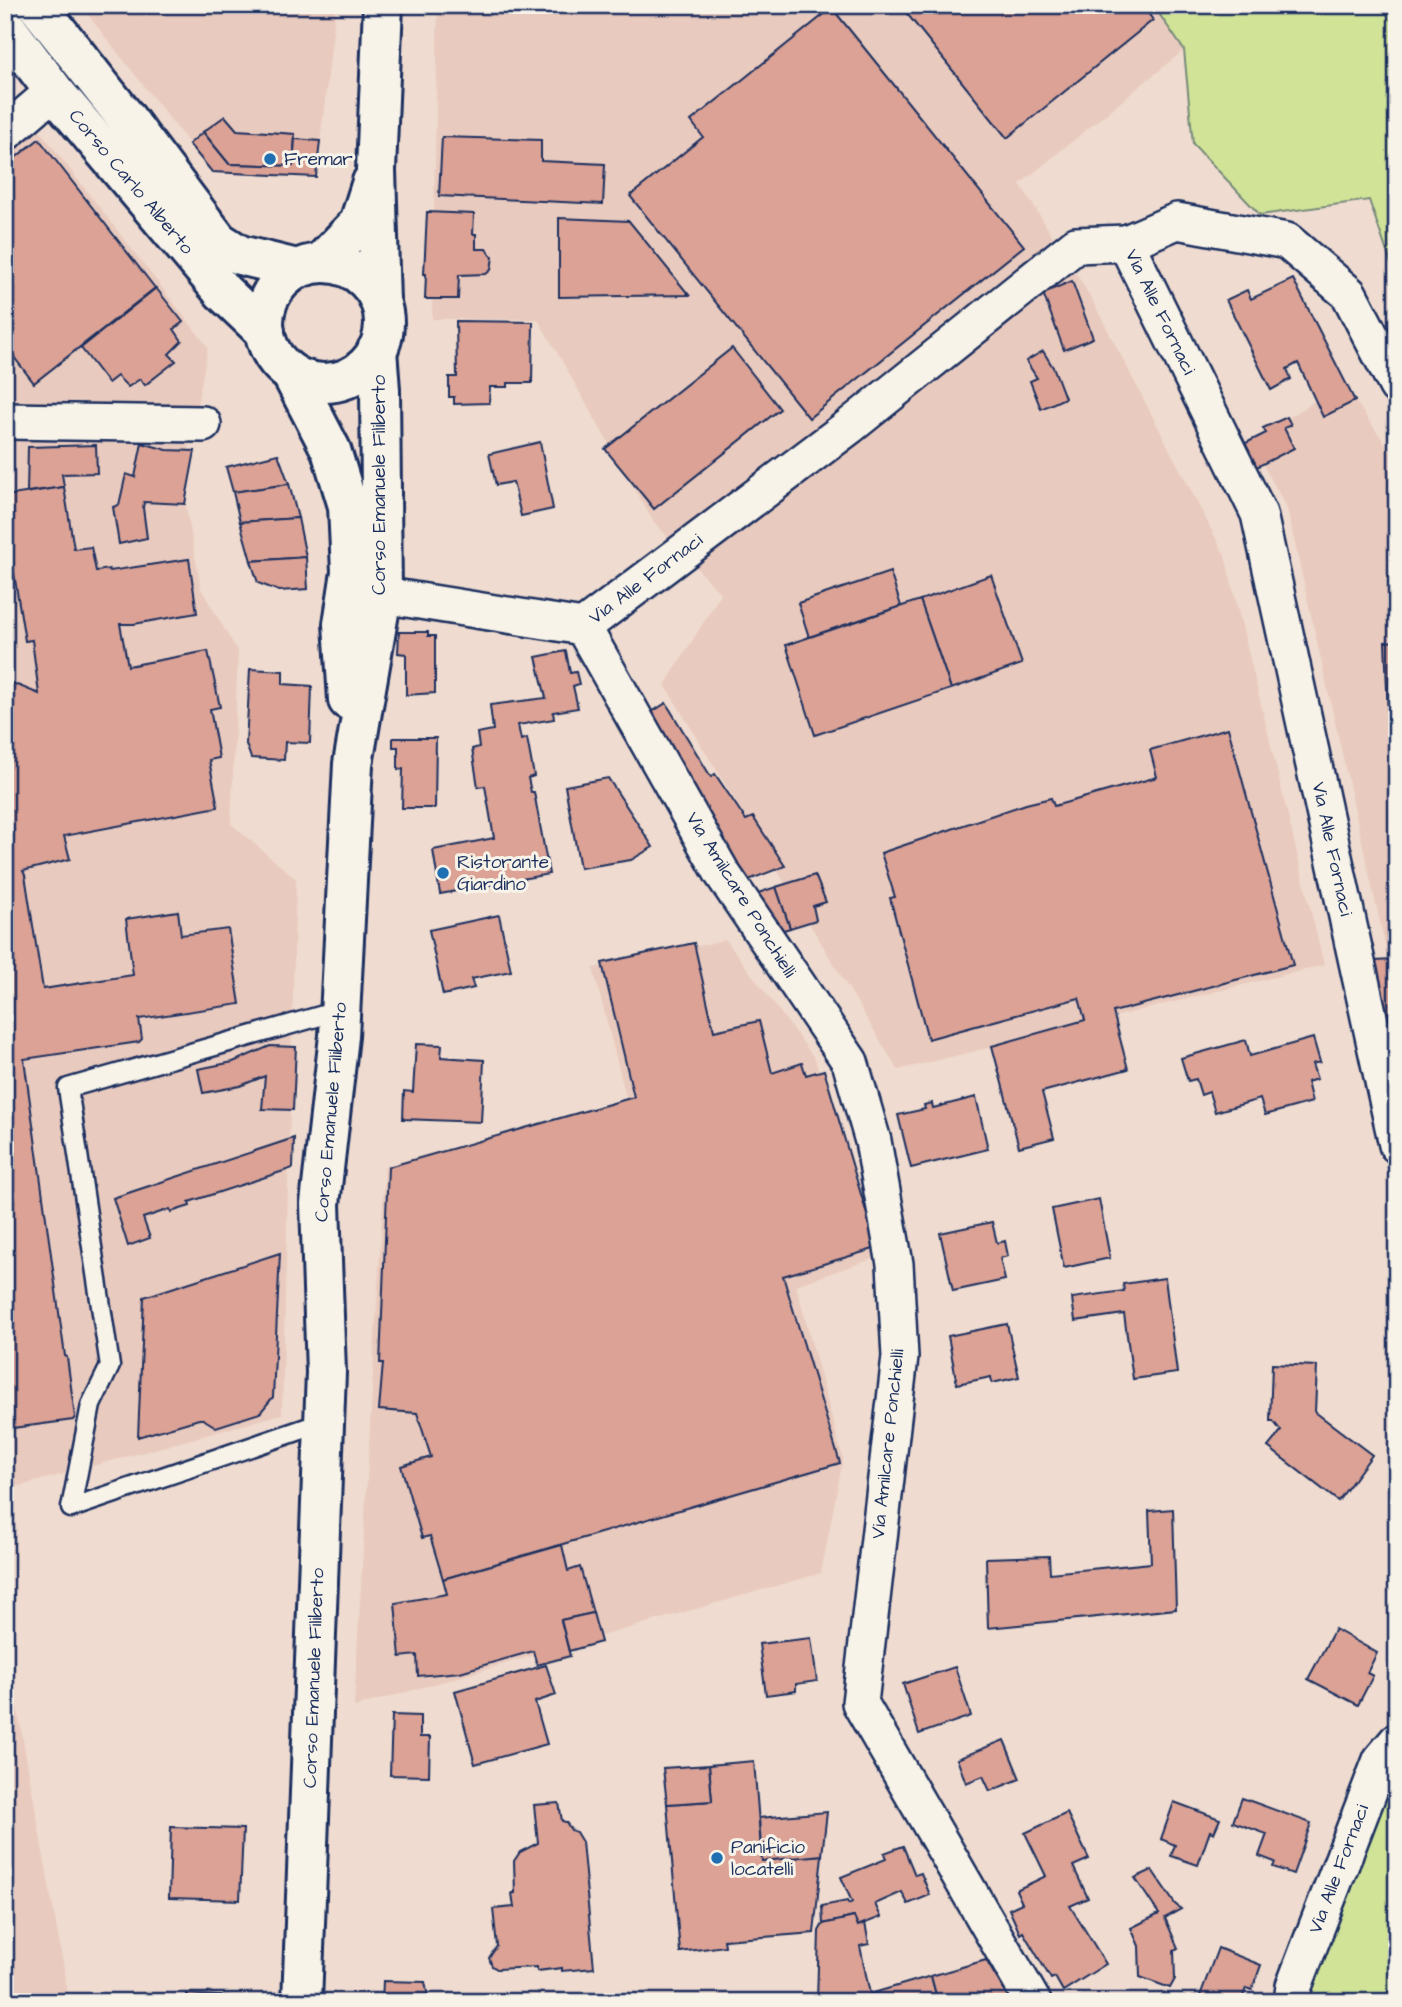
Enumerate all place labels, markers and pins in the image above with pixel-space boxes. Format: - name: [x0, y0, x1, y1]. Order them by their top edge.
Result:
- place label: Fremar: [284, 146, 353, 173]
- marker: Fremar: [262, 151, 278, 167]
- place label: Ristorante Giardino: [457, 849, 549, 898]
- marker: Ristorante Giardino: [435, 865, 451, 881]
- place label: Panificio locatelli: [731, 1834, 805, 1883]
- marker: Panificio locatelli: [709, 1850, 725, 1866]

